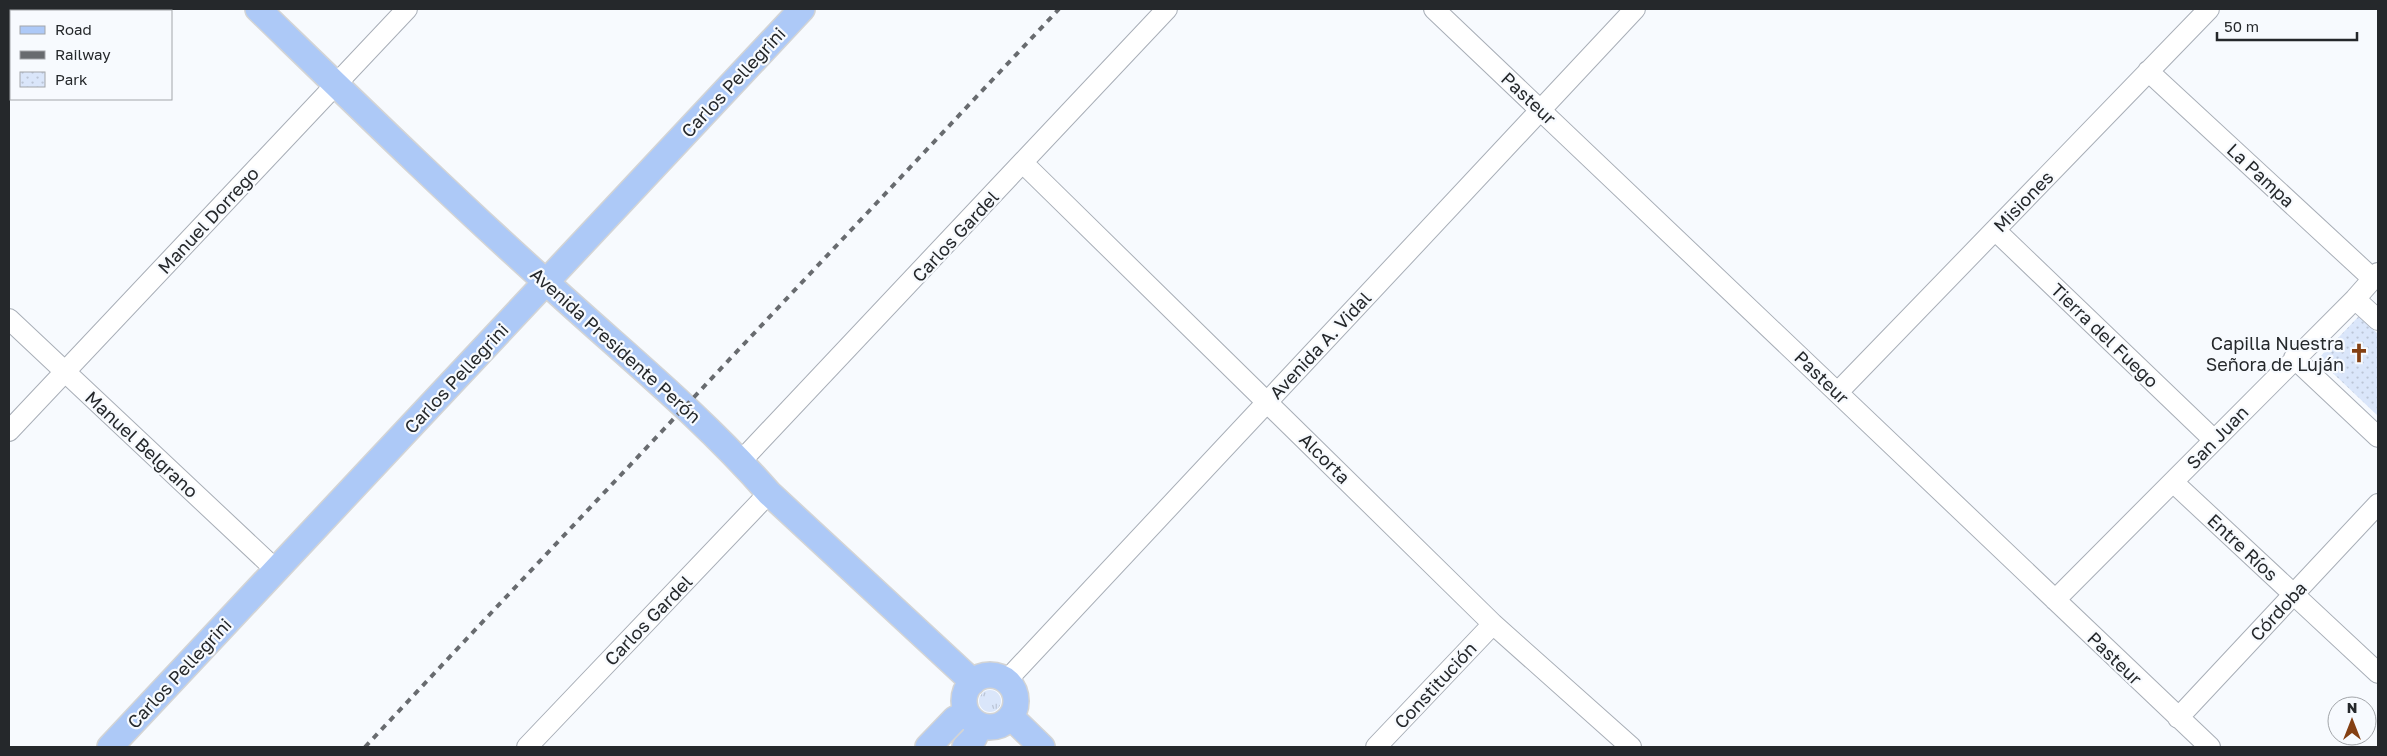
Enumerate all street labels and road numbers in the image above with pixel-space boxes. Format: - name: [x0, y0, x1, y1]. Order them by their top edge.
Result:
- street label: Carlos Pellegrini: [676, 22, 790, 142]
- street label: Pasteur: [1497, 67, 1561, 129]
- street label: La Pampa: [2223, 138, 2299, 212]
- street label: Manuel Dorrego: [153, 162, 263, 278]
- street label: Misiones: [1989, 166, 2057, 236]
- street label: Carlos Gardel: [907, 186, 1003, 286]
- street label: Avenida Presidente Perón: [526, 263, 706, 427]
- street label: Tierra del Fuego: [2047, 278, 2163, 392]
- street label: Avenida A. Vidal: [1265, 287, 1376, 403]
- street label: Carlos Pellegrini: [399, 318, 513, 438]
- street label: Pasteur: [1790, 346, 1854, 408]
- street label: Manuel Belgrano: [81, 386, 203, 502]
- street label: San Juan: [2182, 401, 2252, 473]
- street label: Alcorta: [1295, 428, 1355, 488]
- street label: Entre Ríos: [2203, 509, 2283, 585]
- street label: Carlos Gardel: [600, 570, 697, 670]
- street label: Córdoba: [2245, 577, 2311, 645]
- street label: Carlos Pellegrini: [122, 613, 236, 733]
- street label: Pasteur: [2083, 627, 2147, 689]
- street label: Constitución: [1389, 637, 1481, 733]

